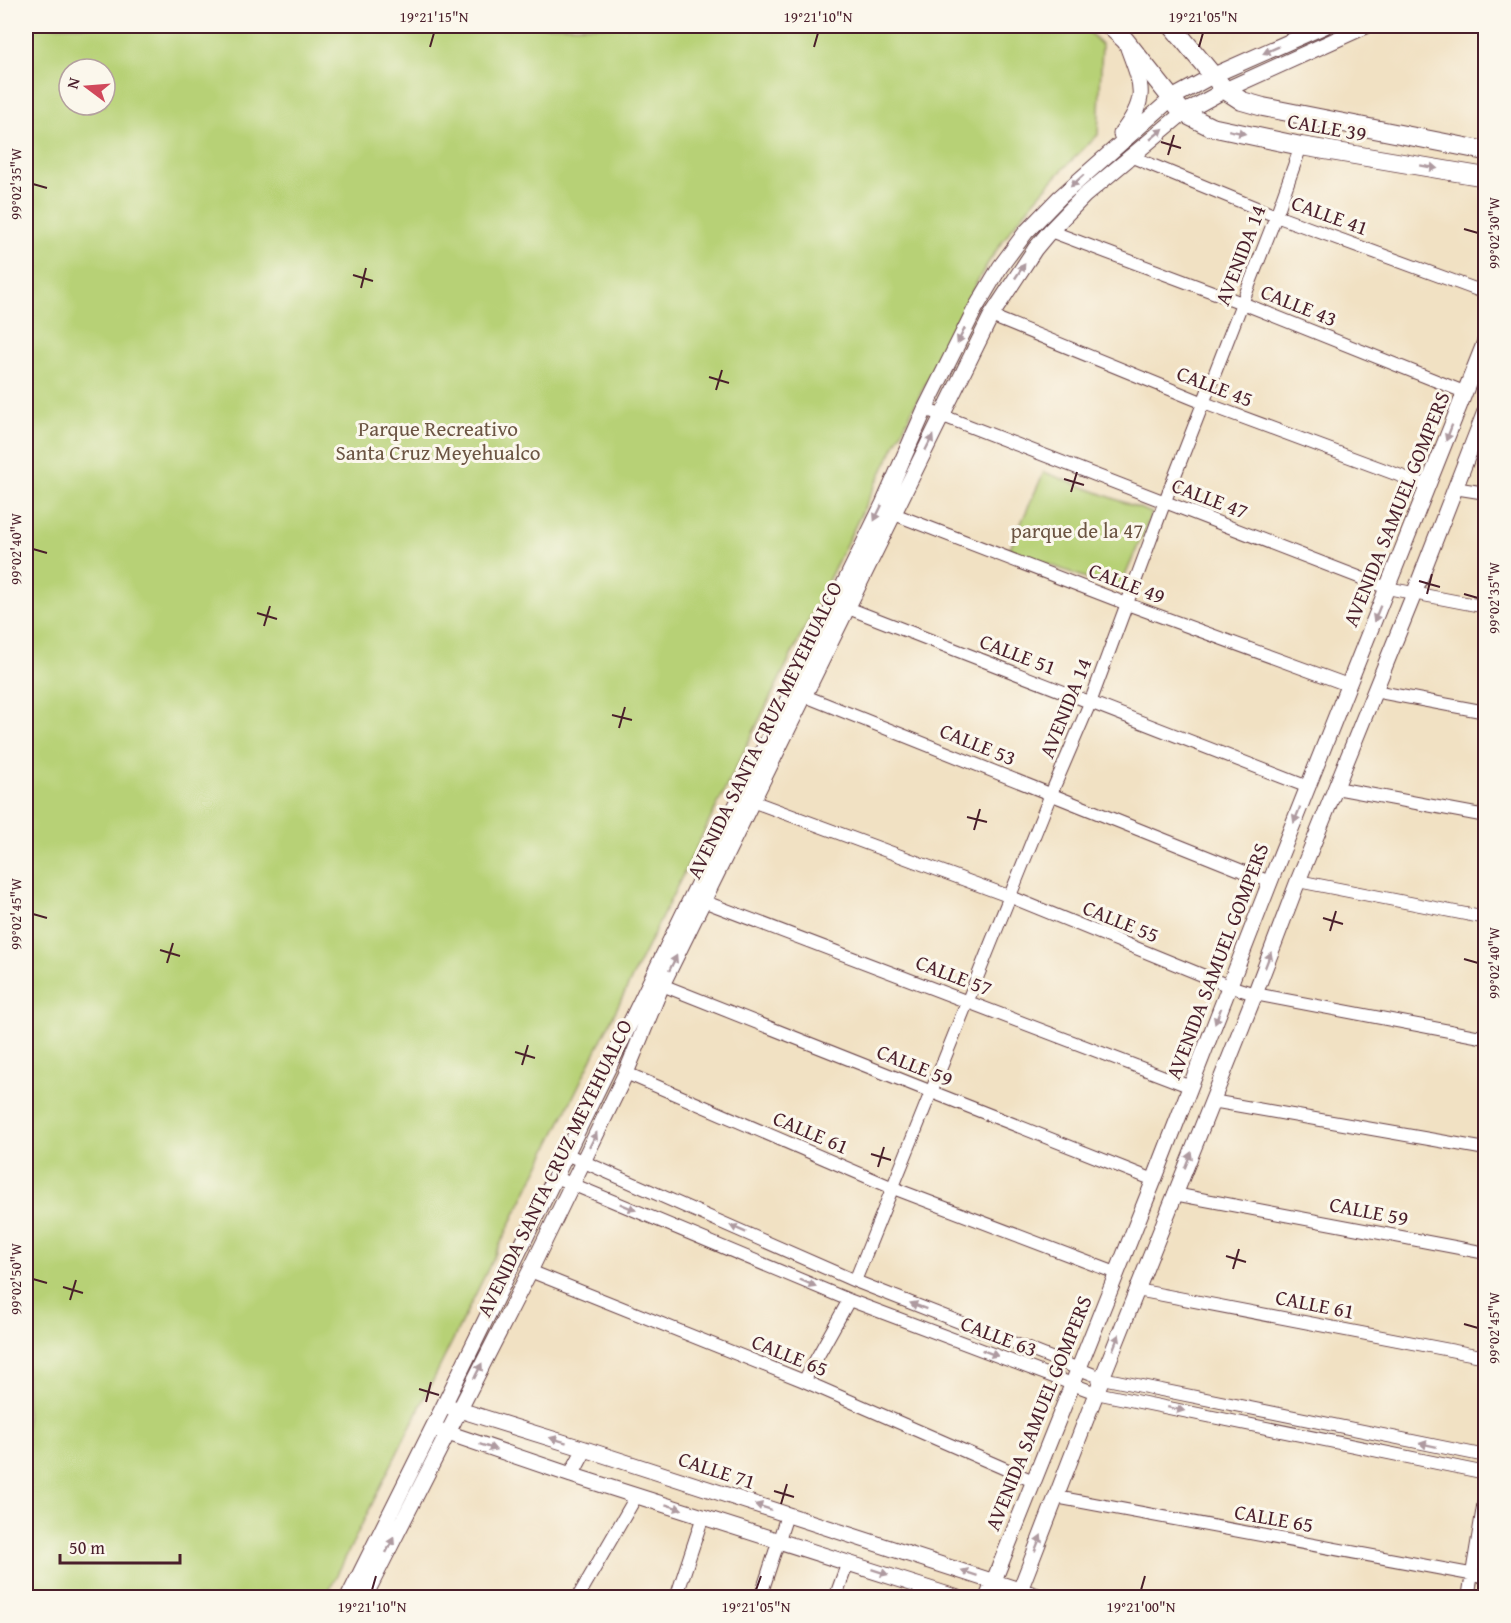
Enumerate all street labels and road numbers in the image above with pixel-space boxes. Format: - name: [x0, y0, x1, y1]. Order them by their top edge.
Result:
- street label: CALLE 39: [1285, 105, 1369, 149]
- street label: CALLE 41: [1287, 187, 1373, 243]
- street label: AVENIDA 14: [1207, 200, 1273, 310]
- street label: CALLE 43: [1256, 276, 1342, 334]
- street label: CALLE 45: [1172, 357, 1258, 415]
- street label: AVENIDA SAMUEL GOMPERS: [1335, 387, 1457, 631]
- street label: CALLE 47: [1167, 469, 1253, 527]
- street label: CALLE 49: [1084, 554, 1170, 612]
- street label: AVENIDA SANTA CRUZ MEYEHUALCO: [678, 576, 850, 884]
- street label: CALLE 51: [975, 625, 1061, 683]
- street label: AVENIDA 14: [1031, 653, 1099, 763]
- street label: CALLE 53: [935, 715, 1021, 773]
- street label: AVENIDA SAMUEL GOMPERS: [1158, 838, 1276, 1084]
- street label: CALLE 55: [1078, 892, 1164, 950]
- street label: CALLE 57: [911, 946, 997, 1004]
- street label: AVENIDA SANTA CRUZ MEYEHUALCO: [468, 1014, 640, 1322]
- street label: CALLE 59: [872, 1036, 958, 1094]
- street label: CALLE 61: [768, 1102, 854, 1162]
- street label: CALLE 59: [1327, 1188, 1411, 1234]
- street label: CALLE 61: [1273, 1281, 1357, 1327]
- street label: AVENIDA SAMUEL GOMPERS: [977, 1291, 1099, 1535]
- street label: CALLE 63: [956, 1307, 1042, 1365]
- street label: CALLE 65: [747, 1326, 833, 1384]
- street label: CALLE 71: [674, 1443, 760, 1497]
- street label: CALLE 65: [1232, 1496, 1316, 1540]

